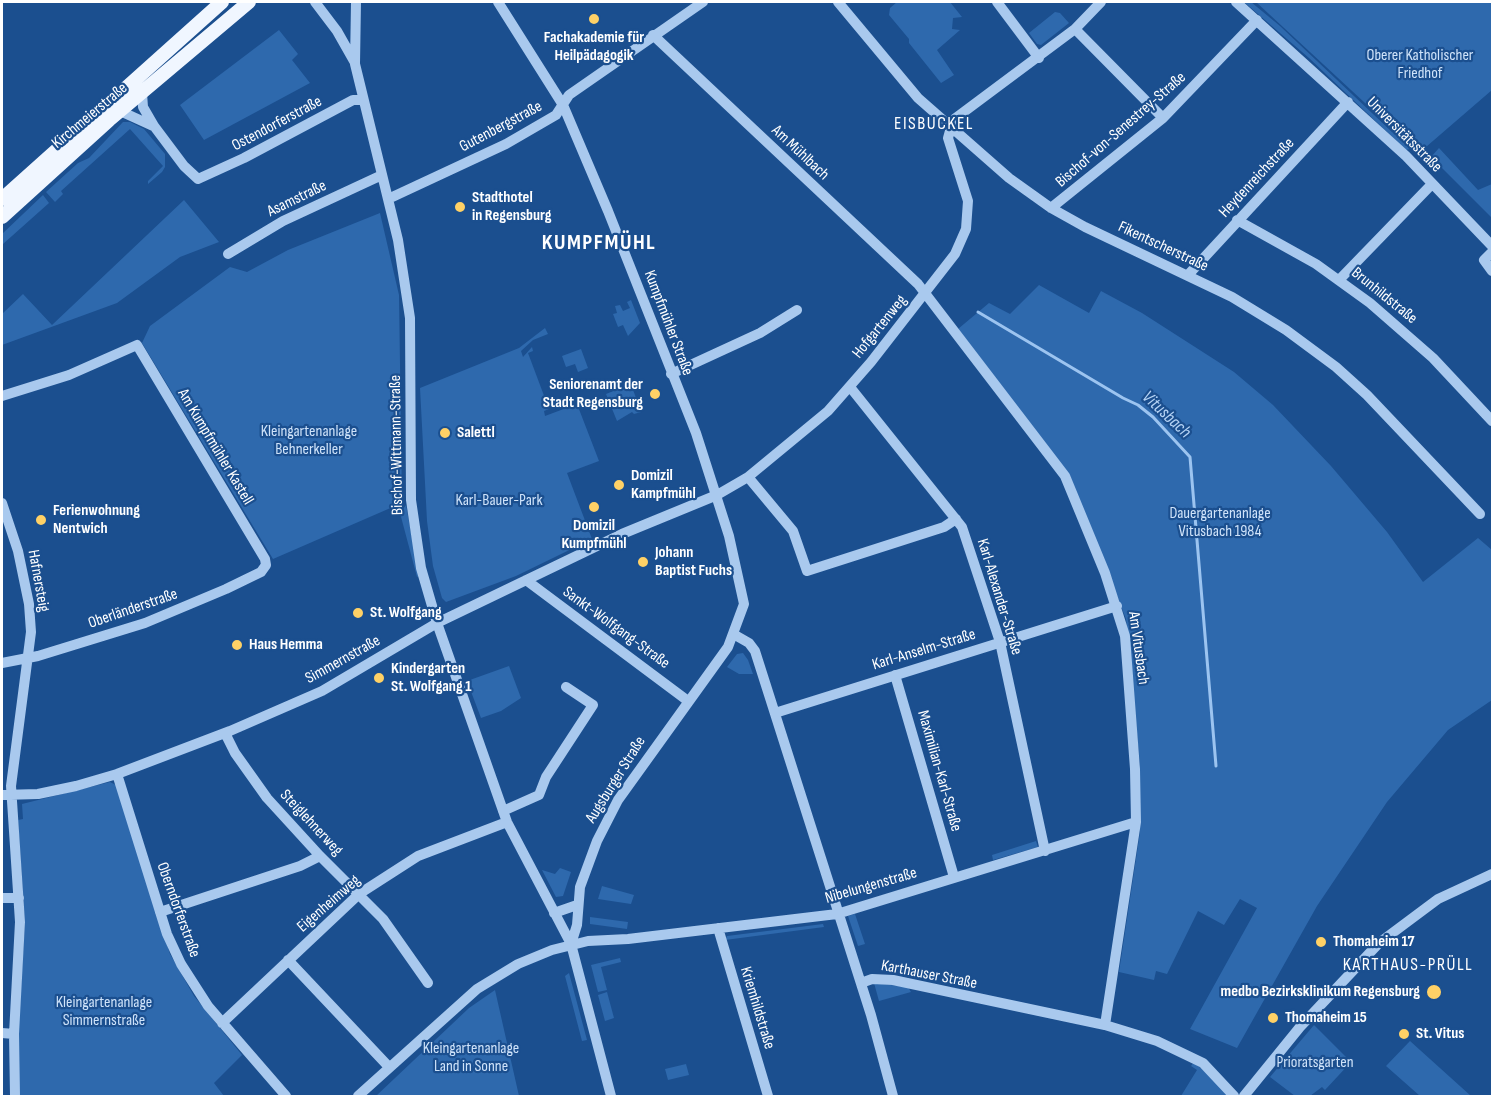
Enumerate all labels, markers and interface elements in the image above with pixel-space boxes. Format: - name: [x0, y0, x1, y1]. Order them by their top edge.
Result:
- marker: Fachakademie für Heilpädagogik: [587, 12, 601, 26]
- place label: Fachakademie für Heilpädagogik: [544, 28, 644, 66]
- park label: Oberer Katholischer Friedhof: [1367, 46, 1473, 84]
- street label: Bischof-von-Senestrey-Straße: [1052, 68, 1190, 192]
- street label: Kirchmeierstraße: [48, 79, 132, 153]
- street label: Ostendorferstraße: [229, 92, 325, 156]
- street label: Universitätsstraße: [1362, 93, 1446, 177]
- street label: Gutenbergstraße: [456, 97, 546, 157]
- district label: EISBUCKEL: [894, 113, 974, 135]
- street label: Am Mühlbach: [767, 121, 833, 185]
- street label: Heydenreichstraße: [1215, 134, 1299, 222]
- street label: Asamstraße: [264, 177, 330, 221]
- place label: Stadthotel in Regensburg: [472, 188, 551, 226]
- marker: Stadthotel in Regensburg: [453, 200, 467, 214]
- street label: Fikentscherstraße: [1115, 218, 1211, 276]
- district label: KUMPFMÜHL: [542, 230, 656, 256]
- street label: Brunhildstraße: [1347, 264, 1421, 328]
- street label: Kumpfmühler Straße: [639, 268, 697, 378]
- street label: Hofgartenweg: [849, 291, 911, 363]
- street label: Bischof-Wittmann-Straße: [386, 375, 408, 515]
- place label: Seniorenamt der Stadt Regensburg: [543, 375, 643, 413]
- street label: Am Kumpfmühler Kastell: [173, 386, 257, 508]
- marker: Seniorenamt der Stadt Regensburg: [648, 387, 662, 401]
- water label: Vitusbach: [1137, 387, 1195, 443]
- park label: Kleingartenanlage Behnerkeller: [261, 422, 357, 460]
- place label: Salettl: [457, 423, 495, 443]
- marker: Salettl: [438, 426, 452, 440]
- place label: Domizil Kampfmühl: [631, 466, 696, 504]
- marker: Domizil Kampfmühl: [612, 478, 626, 492]
- park label: Karl-Bauer-Park: [455, 491, 543, 511]
- marker: Domizil Kumpfmühl: [587, 500, 601, 514]
- place label: Ferienwohnung Nentwich: [53, 501, 140, 539]
- park label: Dauergartenanlage Vitusbach 1984: [1169, 504, 1271, 542]
- marker: Ferienwohnung Nentwich: [34, 513, 48, 527]
- place label: Domizil Kumpfmühl: [561, 516, 627, 554]
- street label: Karl-Alexander-Straße: [972, 537, 1026, 657]
- place label: Johann Baptist Fuchs: [655, 543, 732, 581]
- street label: Hafnersteig: [23, 548, 53, 614]
- marker: Johann Baptist Fuchs: [636, 555, 650, 569]
- street label: Sankt-Wolfgang-Straße: [559, 583, 673, 673]
- street label: Oberländerstraße: [86, 585, 180, 633]
- place label: St. Wolfgang: [370, 603, 442, 623]
- marker: St. Wolfgang: [351, 606, 365, 620]
- street label: Am Vitusbach: [1123, 610, 1153, 686]
- street label: Karl-Anselm-Straße: [870, 625, 978, 675]
- street label: Simmernstraße: [302, 632, 384, 688]
- place label: Haus Hemma: [249, 635, 323, 655]
- marker: Haus Hemma: [230, 638, 244, 652]
- place label: Kindergarten St. Wolfgang 1: [391, 659, 471, 697]
- marker: Kindergarten St. Wolfgang 1: [372, 671, 386, 685]
- street label: Maximilian-Karl-Straße: [913, 708, 965, 834]
- street label: Augsburger Straße: [582, 733, 650, 827]
- street label: Steiglehnerweg: [276, 786, 346, 860]
- street label: Oberndorferstraße: [152, 860, 204, 960]
- street label: Nibelungenstraße: [823, 864, 919, 908]
- street label: Eigenheimweg: [293, 871, 365, 937]
- place label: Thomaheim 17: [1333, 932, 1415, 952]
- marker: Thomaheim 17: [1314, 935, 1328, 949]
- district label: KARTHAUS-PRÜLL: [1343, 954, 1473, 976]
- street label: Karthauser Straße: [879, 956, 979, 994]
- street label: Kriemhildstraße: [735, 964, 779, 1052]
- place label: medbo Bezirksklinikum Regensburg: [1221, 982, 1420, 1002]
- marker: medbo Bezirksklinikum Regensburg: [1425, 983, 1443, 1001]
- park label: Kleingartenanlage Simmernstraße: [56, 993, 152, 1031]
- place label: Thomaheim 15: [1285, 1008, 1367, 1028]
- marker: Thomaheim 15: [1266, 1011, 1280, 1025]
- place label: St. Vitus: [1416, 1024, 1464, 1044]
- marker: St. Vitus: [1397, 1027, 1411, 1041]
- park label: Kleingartenanlage Land in Sonne: [423, 1039, 519, 1077]
- park label: Prioratsgarten: [1276, 1053, 1354, 1073]

